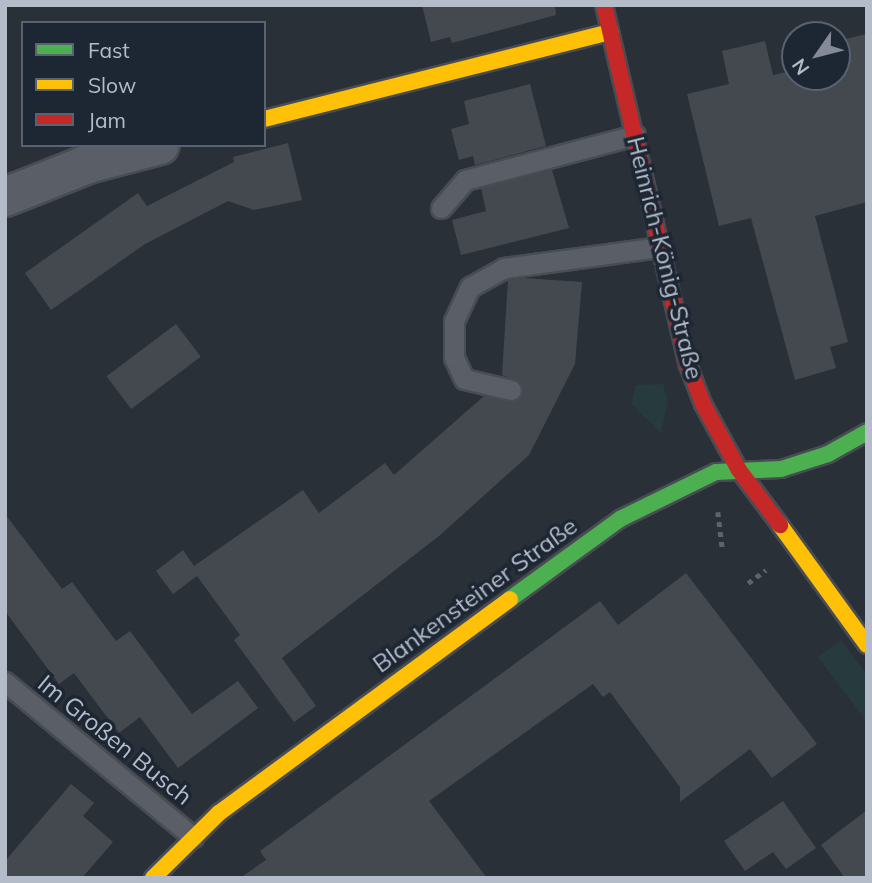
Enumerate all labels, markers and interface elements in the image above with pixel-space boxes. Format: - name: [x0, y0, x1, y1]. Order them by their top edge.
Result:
- legend: [21, 21, 266, 147]
- north arrow: [781, 21, 851, 91]
- text: Fast: [88, 37, 130, 63]
- text: N: [786, 54, 814, 80]
- text: Slow: [88, 72, 136, 98]
- text: Jam: [88, 107, 126, 133]
- street label: Heinrich-König-Straße: [621, 134, 709, 382]
- street label: Blankensteiner Straße: [367, 511, 583, 679]
- street label: Im Großen Busch: [32, 669, 198, 811]

